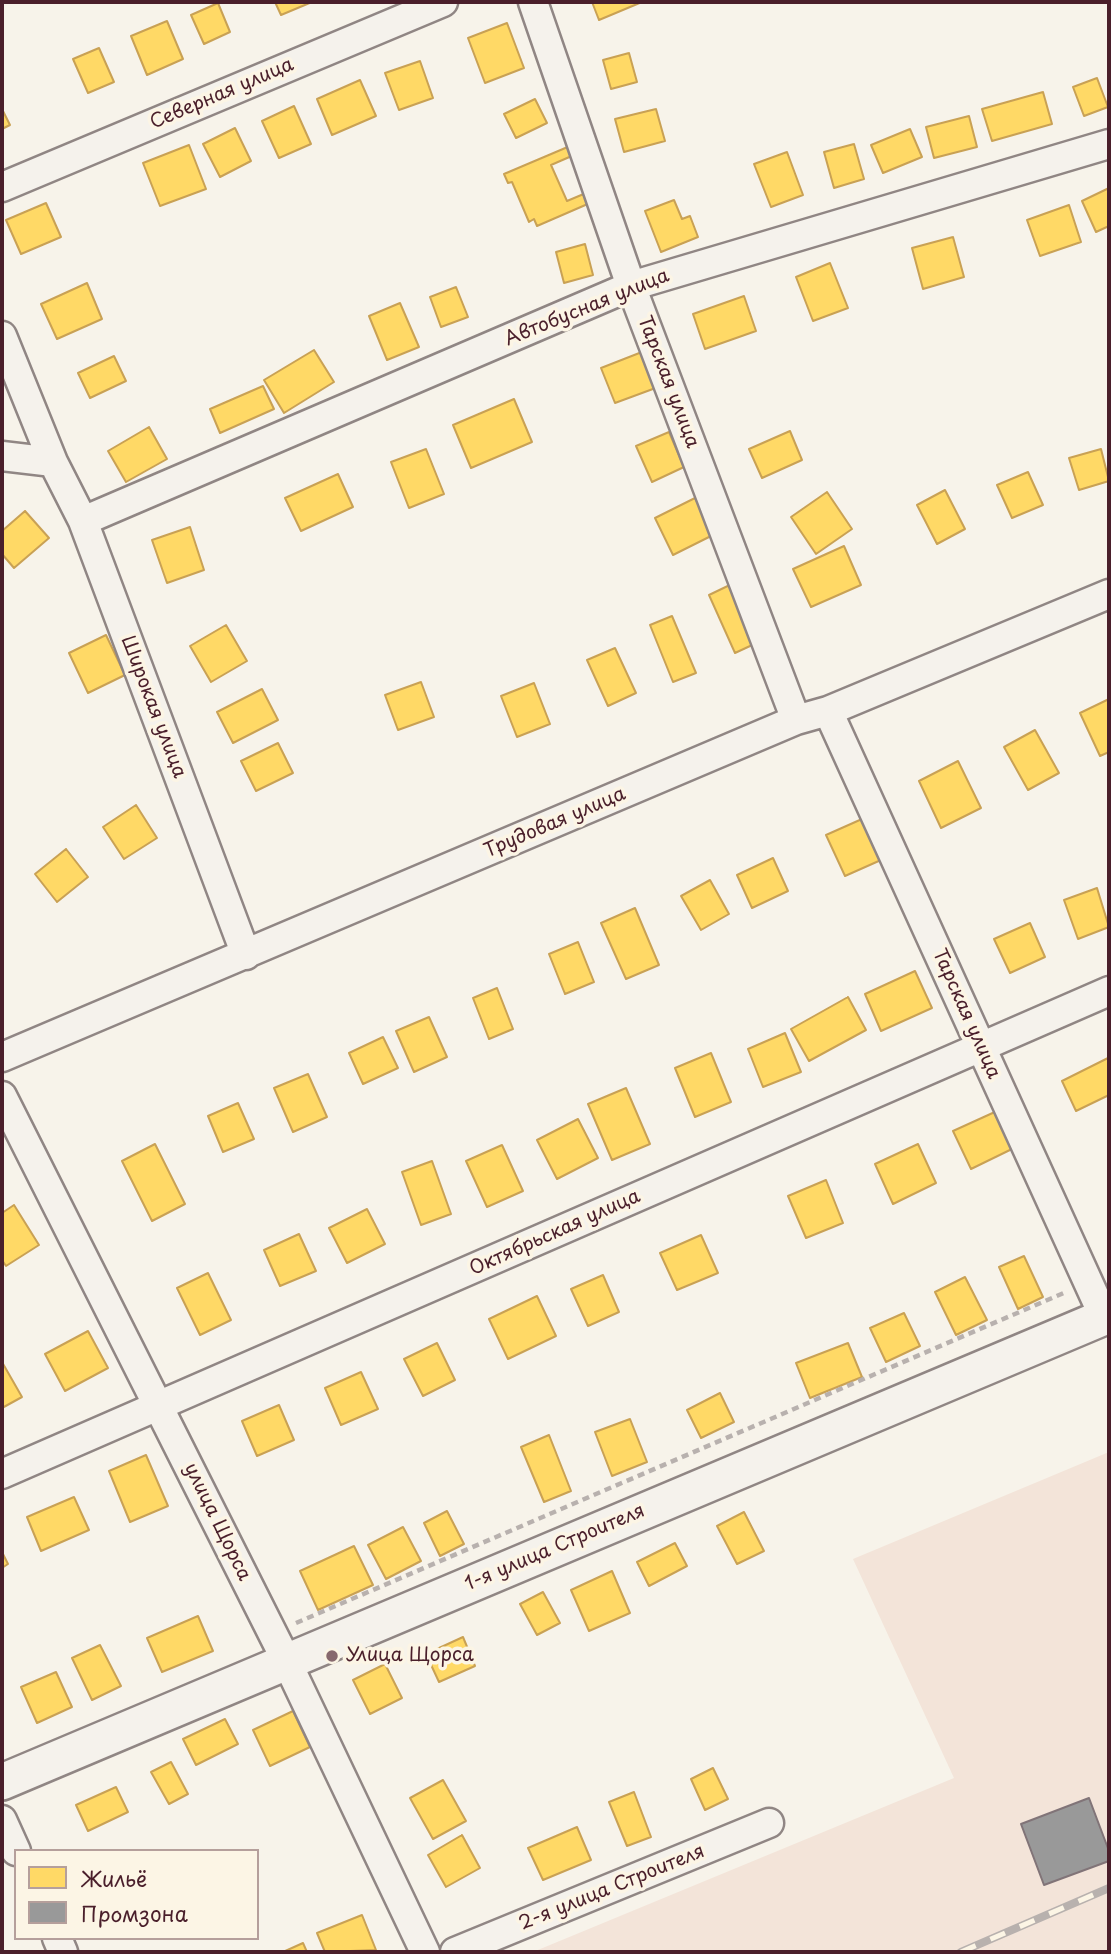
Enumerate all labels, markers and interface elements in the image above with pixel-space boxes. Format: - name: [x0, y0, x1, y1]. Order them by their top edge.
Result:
- street label: Северная улица: [147, 53, 297, 135]
- street label: Автобусная улица: [501, 265, 673, 351]
- street label: Тарская улица: [632, 313, 704, 451]
- street label: Широкая улица: [115, 633, 191, 781]
- street label: Трудовая улица: [481, 783, 629, 863]
- street label: Тарская улица: [927, 946, 1005, 1082]
- street label: Октябрьская улица: [466, 1185, 644, 1281]
- street label: улица Щорса: [179, 1459, 255, 1585]
- street label: 1-я улица Строителя: [462, 1500, 648, 1596]
- place label: Улица Щорса: [346, 1645, 474, 1667]
- marker: Улица Щорса: [324, 1648, 340, 1664]
- street label: 2-я улица Строителя: [516, 1840, 708, 1936]
- legend: [14, 1849, 259, 1940]
- text: Жильё: [81, 1862, 147, 1894]
- text: Промзона: [81, 1897, 188, 1929]

